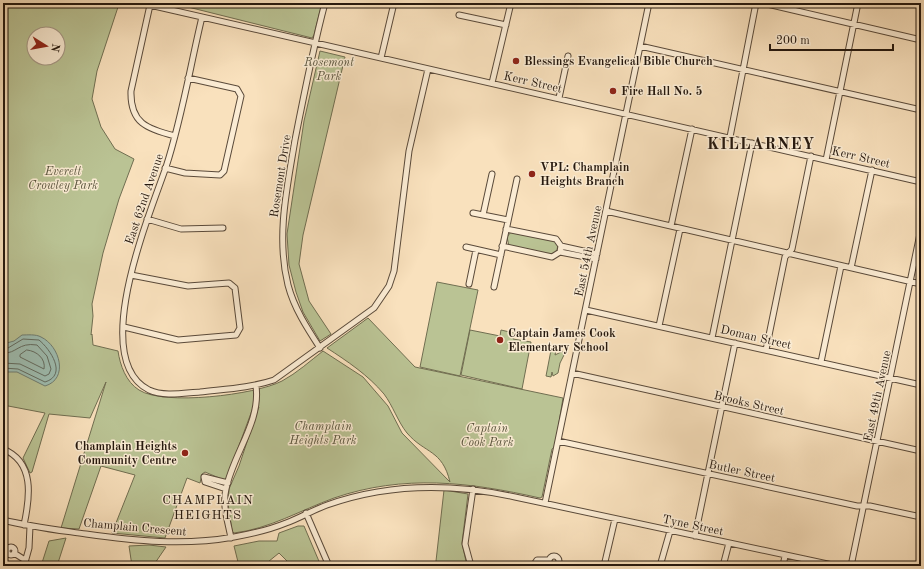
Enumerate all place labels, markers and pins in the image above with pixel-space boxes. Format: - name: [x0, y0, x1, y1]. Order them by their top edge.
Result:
- marker: Blessings Evangelical Bible Church: [511, 56, 521, 66]
- place label: Blessings Evangelical Bible Church: [524, 56, 713, 68]
- place label: Fire Hall No. 5: [621, 85, 702, 98]
- marker: Fire Hall No. 5: [608, 86, 618, 96]
- place label: VPL: Champlain Heights Branch: [540, 162, 630, 188]
- marker: VPL: Champlain Heights Branch: [527, 169, 537, 179]
- place label: Captain James Cook Elementary School: [508, 328, 616, 354]
- marker: Captain James Cook Elementary School: [495, 335, 505, 345]
- place label: Champlain Heights Community Centre: [75, 441, 177, 467]
- marker: Champlain Heights Community Centre: [180, 448, 190, 458]

